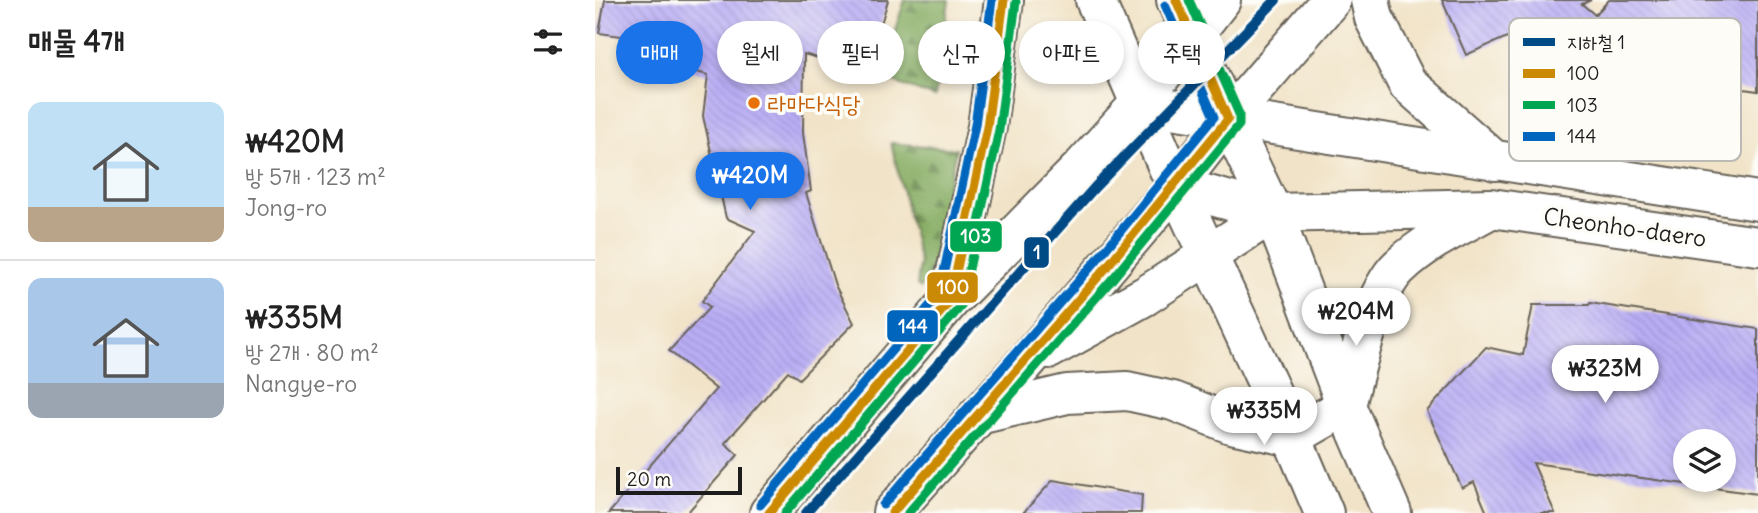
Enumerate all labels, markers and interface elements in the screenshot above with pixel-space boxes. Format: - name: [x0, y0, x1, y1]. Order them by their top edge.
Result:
- legend: [1509, 18, 1741, 161]
- chip: 매매: [616, 21, 703, 84]
- chip: 월세: [717, 21, 803, 84]
- chip: 필터: [817, 21, 904, 84]
- chip: 신규: [918, 21, 1005, 84]
- chip: 아파트: [1019, 21, 1124, 84]
- chip: 주택: [1138, 21, 1225, 84]
- text: 매물 4개: [28, 22, 125, 60]
- icon: filters: [529, 23, 567, 61]
- text: 지하철 1: [1567, 30, 1625, 54]
- text: 100: [1567, 61, 1600, 85]
- place label: 라마다식당: [768, 89, 861, 118]
- text: 103: [1567, 93, 1598, 117]
- marker: 라마다식당: [746, 95, 762, 111]
- text: ₩420M: [245, 122, 345, 160]
- text: 144: [1567, 124, 1597, 148]
- icon: home: [84, 130, 168, 214]
- pin: ₩420M: [701, 152, 799, 212]
- text: ₩420M: [712, 160, 788, 189]
- text: 방 5개 · 123 m²: [245, 162, 386, 191]
- text: Jong-ro: [245, 193, 327, 222]
- street label: Cheonho-daero: [1542, 201, 1708, 253]
- line badge: 103: [949, 220, 1003, 253]
- text: 103: [961, 224, 991, 248]
- line badge: 1: [1023, 236, 1050, 269]
- text: 1: [1033, 240, 1041, 264]
- line badge: 100: [926, 271, 979, 304]
- text: 100: [937, 275, 969, 299]
- pin: ₩204M: [1307, 288, 1405, 348]
- text: ₩204M: [1318, 296, 1394, 325]
- text: ₩335M: [245, 298, 343, 336]
- icon: home: [84, 306, 168, 390]
- line badge: 144: [886, 309, 939, 343]
- text: 144: [898, 314, 928, 338]
- text: 방 2개 · 80 m²: [245, 338, 379, 367]
- pin: ₩323M: [1556, 346, 1654, 405]
- text: ₩323M: [1568, 353, 1642, 382]
- text: Nangye-ro: [245, 369, 357, 398]
- pin: ₩335M: [1215, 388, 1313, 447]
- text: ₩335M: [1226, 395, 1302, 424]
- map controls: [1673, 429, 1736, 492]
- button: layers: [1673, 429, 1736, 492]
- scale bar: [616, 464, 742, 496]
- text: 20 m: [627, 467, 671, 491]

